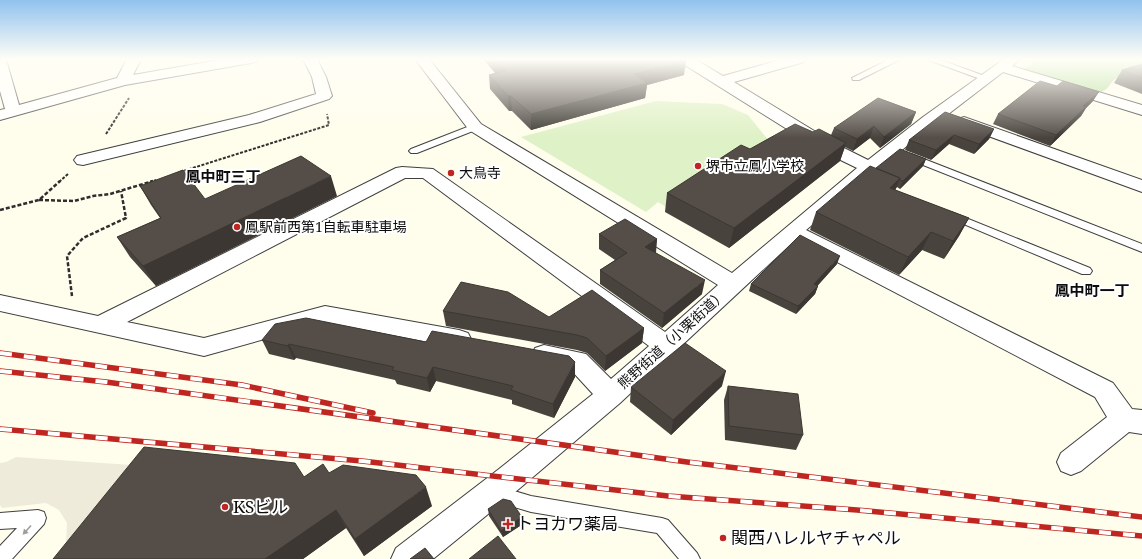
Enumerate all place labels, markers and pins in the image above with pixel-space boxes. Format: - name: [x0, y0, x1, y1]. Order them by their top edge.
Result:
- place label: 堺市立鳳小学校: [706, 156, 804, 175]
- marker: 堺市立鳳小学校: [693, 161, 703, 171]
- place label: 大鳥寺: [459, 163, 501, 182]
- marker: 大鳥寺: [446, 168, 456, 178]
- place label: 鳳駅前西第1自転車駐車場: [245, 217, 407, 236]
- marker: 鳳駅前西第1自転車駐車場: [232, 222, 242, 232]
- place label: KSビル: [233, 495, 288, 518]
- marker: KSビル: [220, 502, 230, 512]
- place label: トヨカワ薬局: [516, 512, 618, 535]
- marker: トヨカワ薬局: [503, 519, 513, 529]
- place label: 関西ハレルヤチャペル: [731, 526, 901, 549]
- marker: 関西ハレルヤチャペル: [718, 533, 728, 543]

